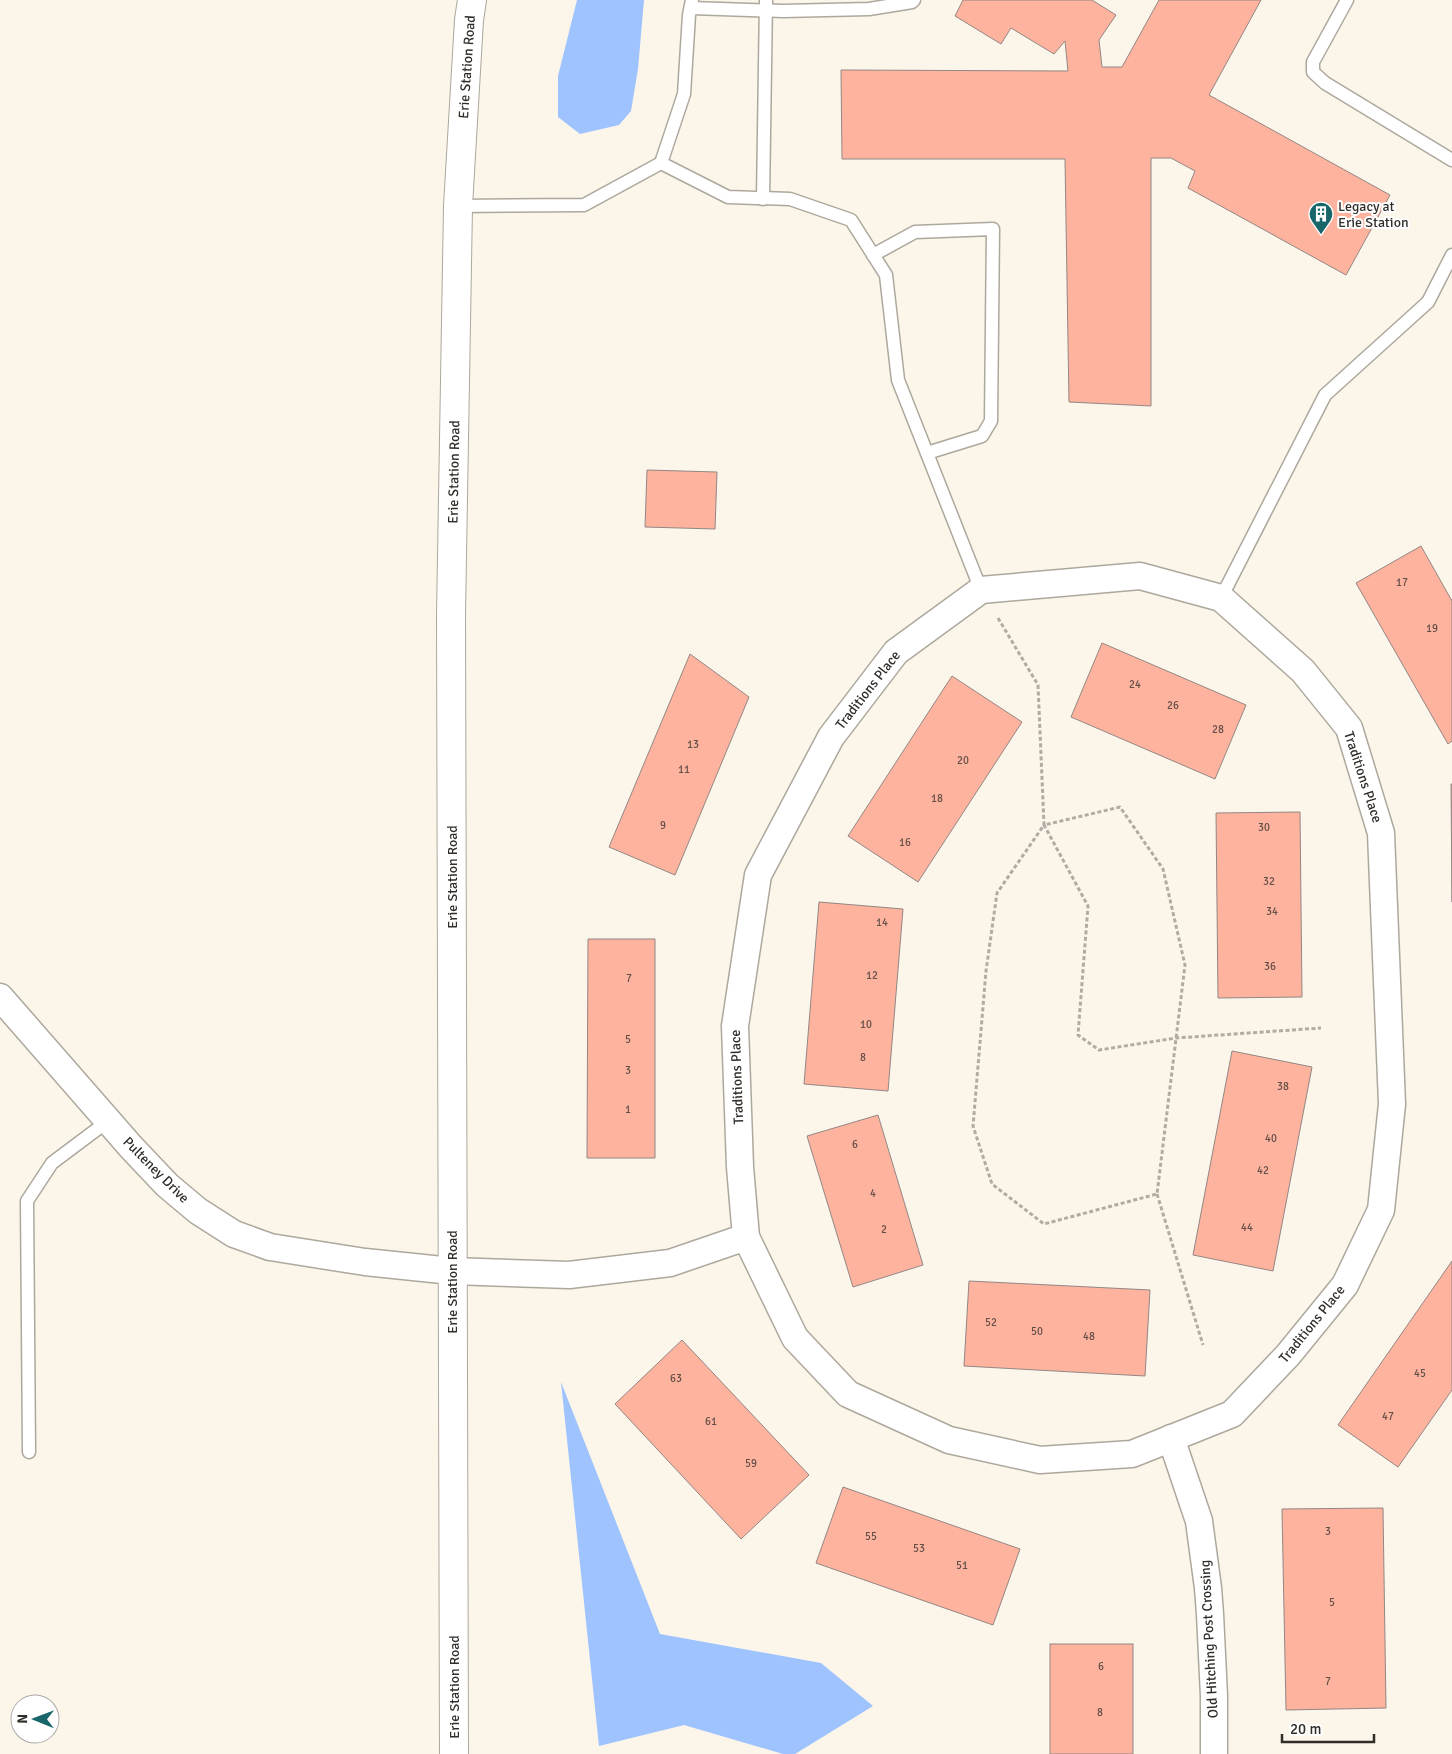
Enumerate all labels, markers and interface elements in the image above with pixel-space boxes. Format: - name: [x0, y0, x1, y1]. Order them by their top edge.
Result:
- street label: Erie Station Road: [455, 15, 479, 119]
- place label: Legacy at Erie Station: [1338, 198, 1409, 231]
- building icon: Legacy at Erie Station: [1308, 201, 1334, 235]
- street label: Erie Station Road: [445, 420, 463, 524]
- house number: 17: [1396, 576, 1408, 589]
- house number: 19: [1426, 622, 1438, 635]
- street label: Traditions Place: [832, 647, 904, 733]
- house number: 24: [1129, 678, 1141, 691]
- house number: 26: [1167, 699, 1179, 712]
- house number: 28: [1212, 723, 1224, 736]
- street label: Traditions Place: [1340, 729, 1386, 825]
- house number: 13: [687, 738, 699, 751]
- house number: 20: [957, 754, 969, 767]
- house number: 11: [678, 763, 690, 776]
- house number: 18: [931, 792, 943, 805]
- house number: 9: [660, 819, 666, 832]
- house number: 30: [1258, 821, 1270, 834]
- street label: Erie Station Road: [444, 825, 461, 929]
- house number: 16: [899, 836, 911, 849]
- house number: 32: [1263, 875, 1275, 888]
- house number: 34: [1266, 905, 1278, 918]
- house number: 14: [876, 916, 888, 929]
- house number: 36: [1264, 960, 1276, 973]
- house number: 12: [866, 969, 878, 982]
- house number: 7: [626, 972, 632, 985]
- house number: 10: [860, 1018, 872, 1031]
- street label: Traditions Place: [727, 1029, 747, 1125]
- house number: 5: [625, 1033, 631, 1046]
- house number: 8: [860, 1051, 866, 1064]
- house number: 3: [625, 1064, 631, 1077]
- house number: 38: [1277, 1080, 1289, 1093]
- house number: 1: [625, 1103, 631, 1116]
- house number: 40: [1265, 1132, 1277, 1145]
- street label: Pulteney Drive: [119, 1133, 193, 1207]
- house number: 6: [852, 1138, 858, 1151]
- house number: 42: [1257, 1164, 1269, 1177]
- house number: 4: [870, 1187, 876, 1200]
- house number: 44: [1241, 1221, 1253, 1234]
- house number: 2: [881, 1223, 887, 1236]
- street label: Erie Station Road: [444, 1230, 461, 1334]
- street label: Traditions Place: [1276, 1282, 1348, 1366]
- house number: 52: [985, 1316, 997, 1329]
- house number: 50: [1031, 1325, 1043, 1338]
- house number: 48: [1083, 1330, 1095, 1343]
- house number: 45: [1414, 1367, 1426, 1380]
- house number: 63: [670, 1372, 682, 1385]
- house number: 47: [1382, 1410, 1394, 1423]
- house number: 61: [705, 1415, 717, 1428]
- house number: 59: [745, 1457, 757, 1470]
- house number: 3: [1325, 1525, 1331, 1538]
- house number: 55: [865, 1530, 877, 1543]
- house number: 53: [913, 1542, 925, 1555]
- house number: 51: [956, 1559, 968, 1572]
- street label: Old Hitching Post Crossing: [1196, 1559, 1222, 1719]
- house number: 5: [1329, 1596, 1335, 1609]
- street label: Erie Station Road: [446, 1635, 463, 1739]
- house number: 6: [1098, 1660, 1104, 1673]
- house number: 7: [1325, 1675, 1331, 1688]
- north arrow: [10, 1694, 60, 1744]
- house number: 8: [1097, 1706, 1103, 1719]
- scale bar: [1282, 1712, 1374, 1744]
- text: N: [14, 1714, 31, 1724]
- text: 20 m: [1290, 1720, 1321, 1738]

